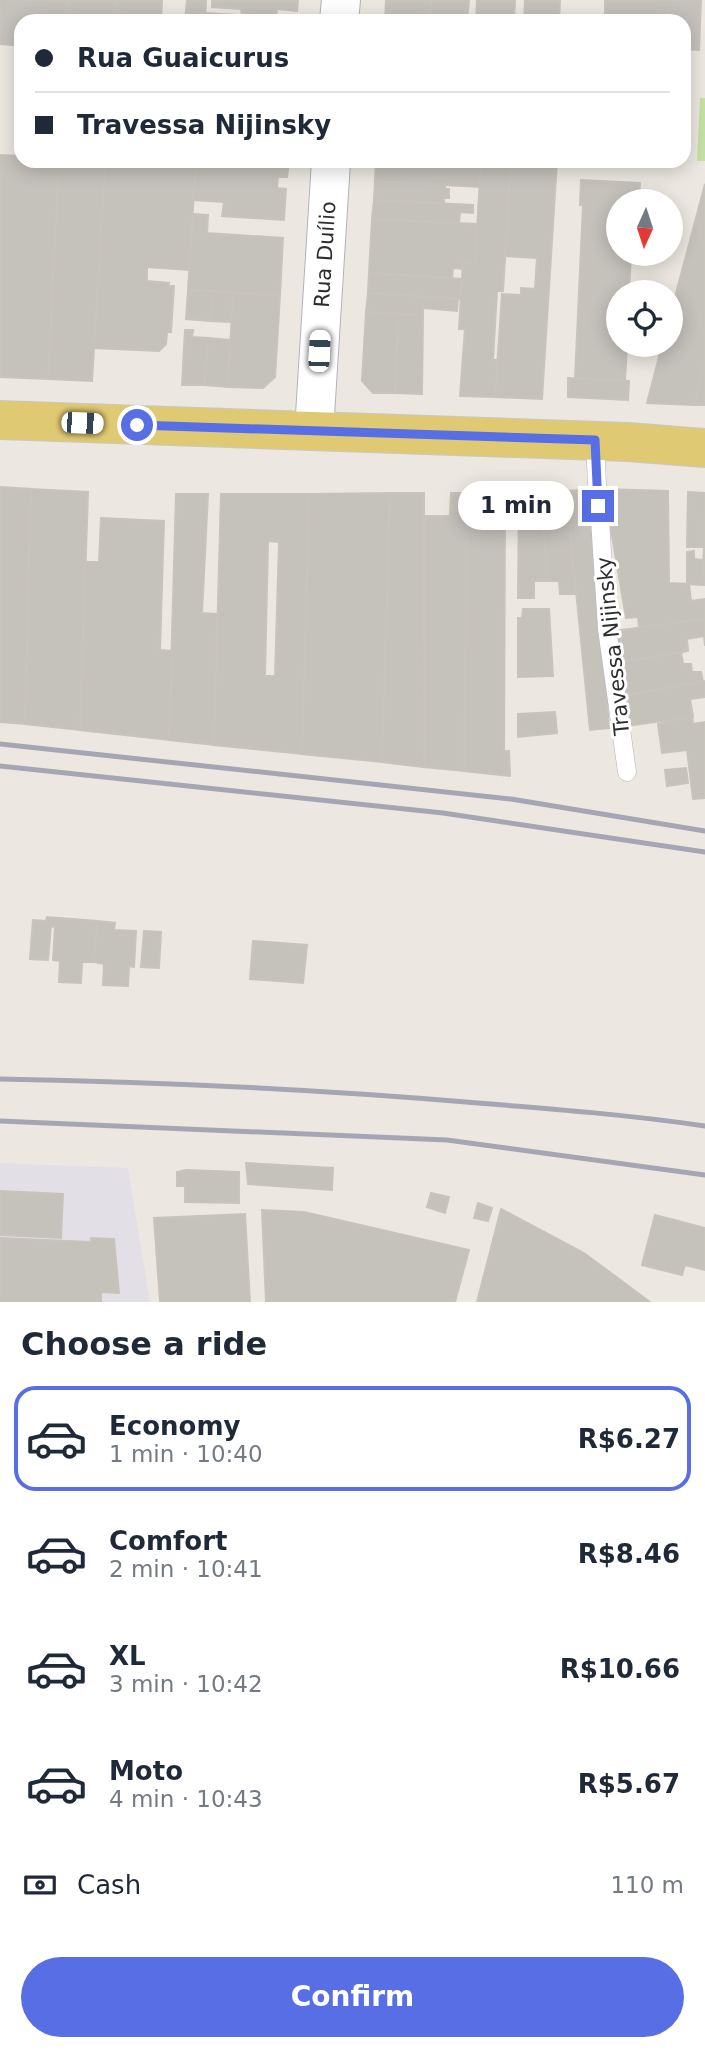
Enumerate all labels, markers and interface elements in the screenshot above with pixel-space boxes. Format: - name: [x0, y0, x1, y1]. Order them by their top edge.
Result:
- text: Rua Guaicurus: [77, 43, 289, 73]
- text: Travessa Nijinsky: [77, 110, 331, 140]
- north arrow: [606, 189, 682, 266]
- map controls: [606, 189, 683, 357]
- street label: Rua Duílio: [310, 200, 340, 308]
- button: locate: [606, 280, 683, 357]
- car: [308, 329, 331, 373]
- route start: [121, 409, 153, 441]
- car: [61, 412, 104, 434]
- callout: 1 min: [458, 482, 574, 530]
- route end: [582, 490, 614, 522]
- text: 1 min: [480, 492, 552, 518]
- street label: Travessa Nijinsky: [592, 556, 634, 737]
- text: Choose a ride: [21, 1325, 267, 1363]
- icon: car: [25, 1407, 88, 1470]
- text: Economy: [109, 1411, 240, 1441]
- text: R$6.27: [578, 1424, 680, 1454]
- text: 1 min · 10:40: [109, 1441, 263, 1467]
- icon: car: [25, 1522, 88, 1585]
- text: Comfort: [109, 1526, 227, 1556]
- text: R$8.46: [578, 1539, 680, 1569]
- text: 2 min · 10:41: [109, 1556, 263, 1582]
- icon: car: [25, 1637, 88, 1700]
- text: XL: [109, 1641, 146, 1671]
- text: R$10.66: [560, 1654, 680, 1684]
- text: 3 min · 10:42: [109, 1671, 263, 1697]
- icon: car: [25, 1752, 88, 1815]
- text: Moto: [109, 1756, 183, 1786]
- text: R$5.67: [578, 1769, 680, 1799]
- text: 4 min · 10:43: [109, 1786, 263, 1812]
- icon: cash: [21, 1866, 59, 1904]
- text: Cash: [77, 1870, 141, 1900]
- text: 110 m: [610, 1872, 684, 1898]
- button: Confirm: [21, 1957, 684, 2037]

